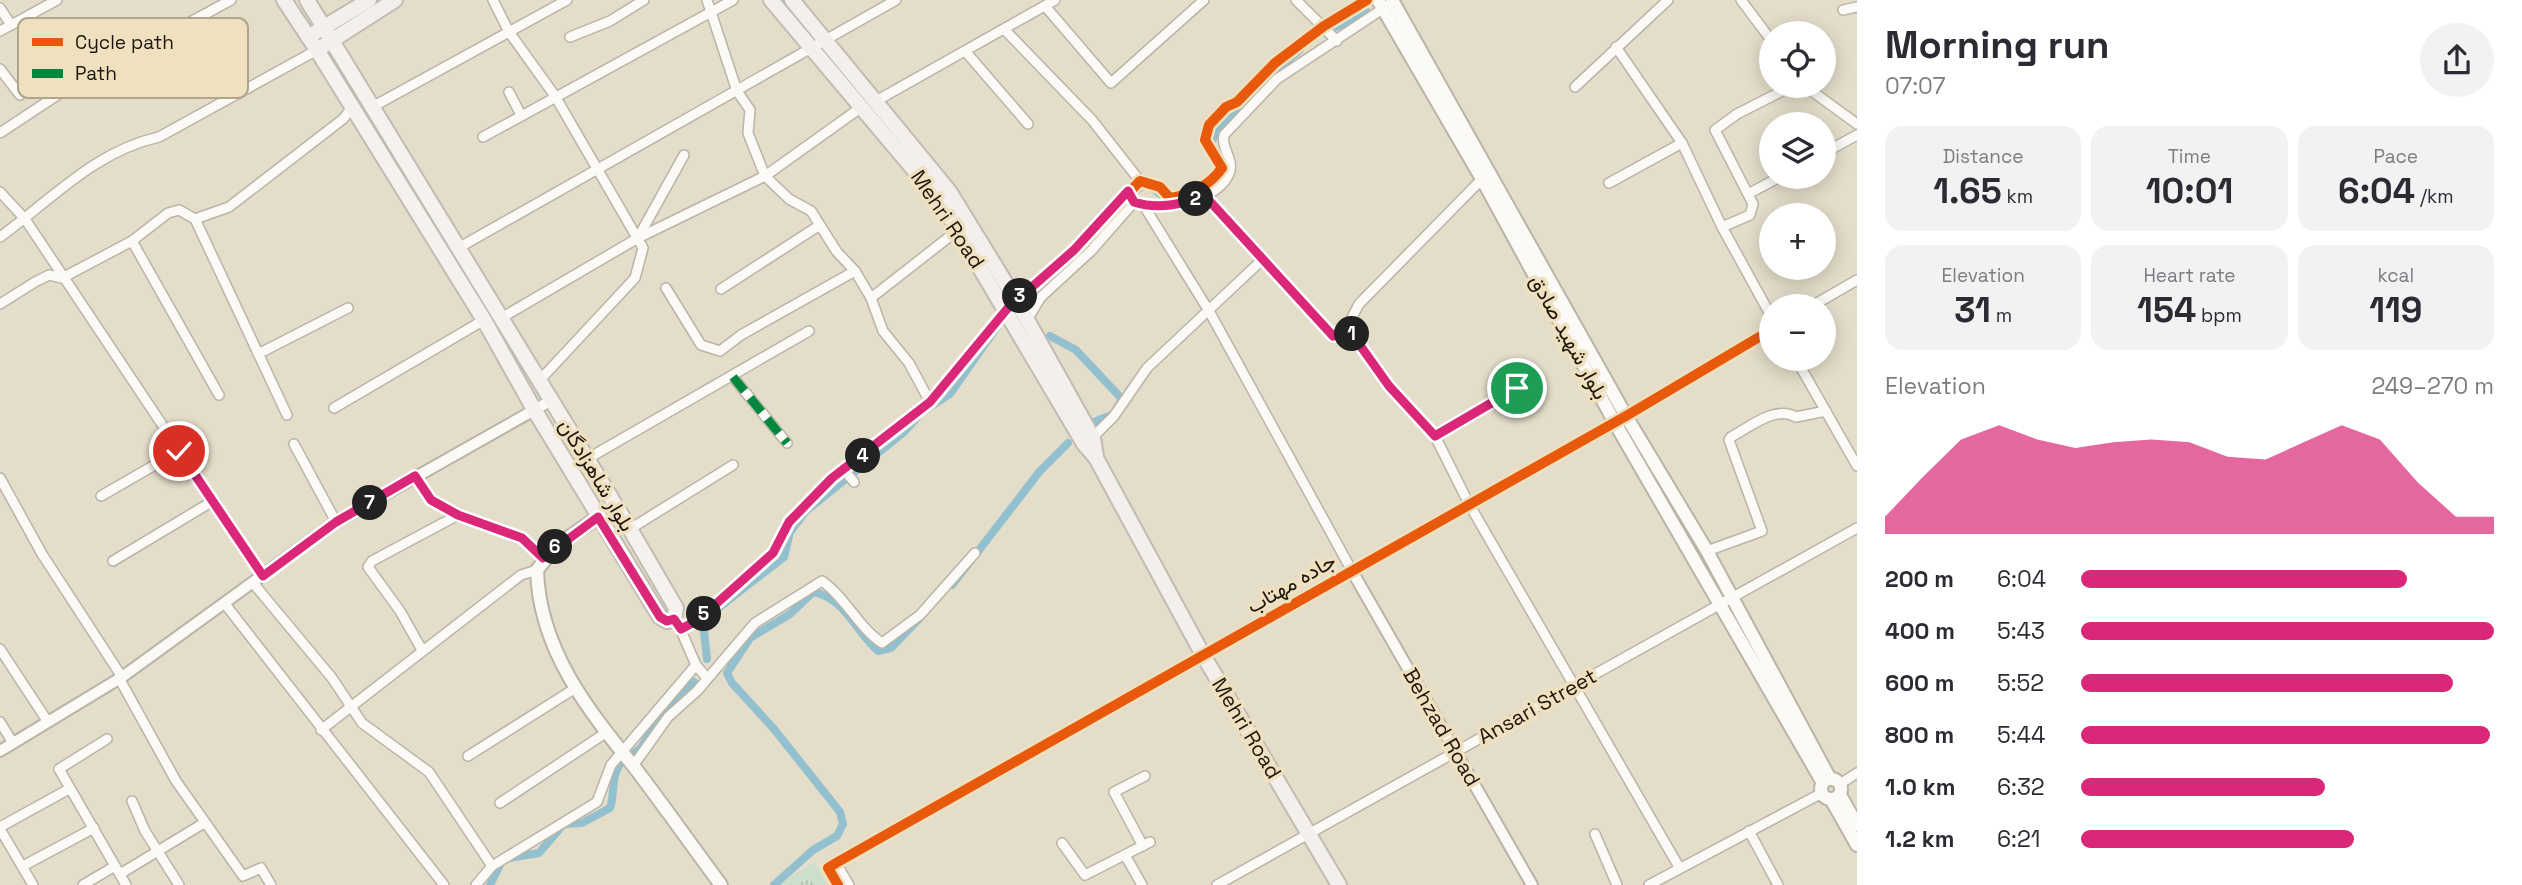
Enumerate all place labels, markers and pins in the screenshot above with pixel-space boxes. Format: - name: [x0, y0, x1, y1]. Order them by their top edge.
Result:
- pin: 2: [1178, 182, 1214, 216]
- pin: 3: [1002, 278, 1038, 314]
- pin: 1: [1334, 316, 1370, 352]
- pin: [1487, 358, 1547, 418]
- pin: [149, 421, 209, 481]
- pin: 4: [846, 438, 880, 474]
- pin: 7: [352, 486, 388, 520]
- pin: 6: [538, 530, 572, 564]
- pin: 5: [686, 596, 722, 632]

